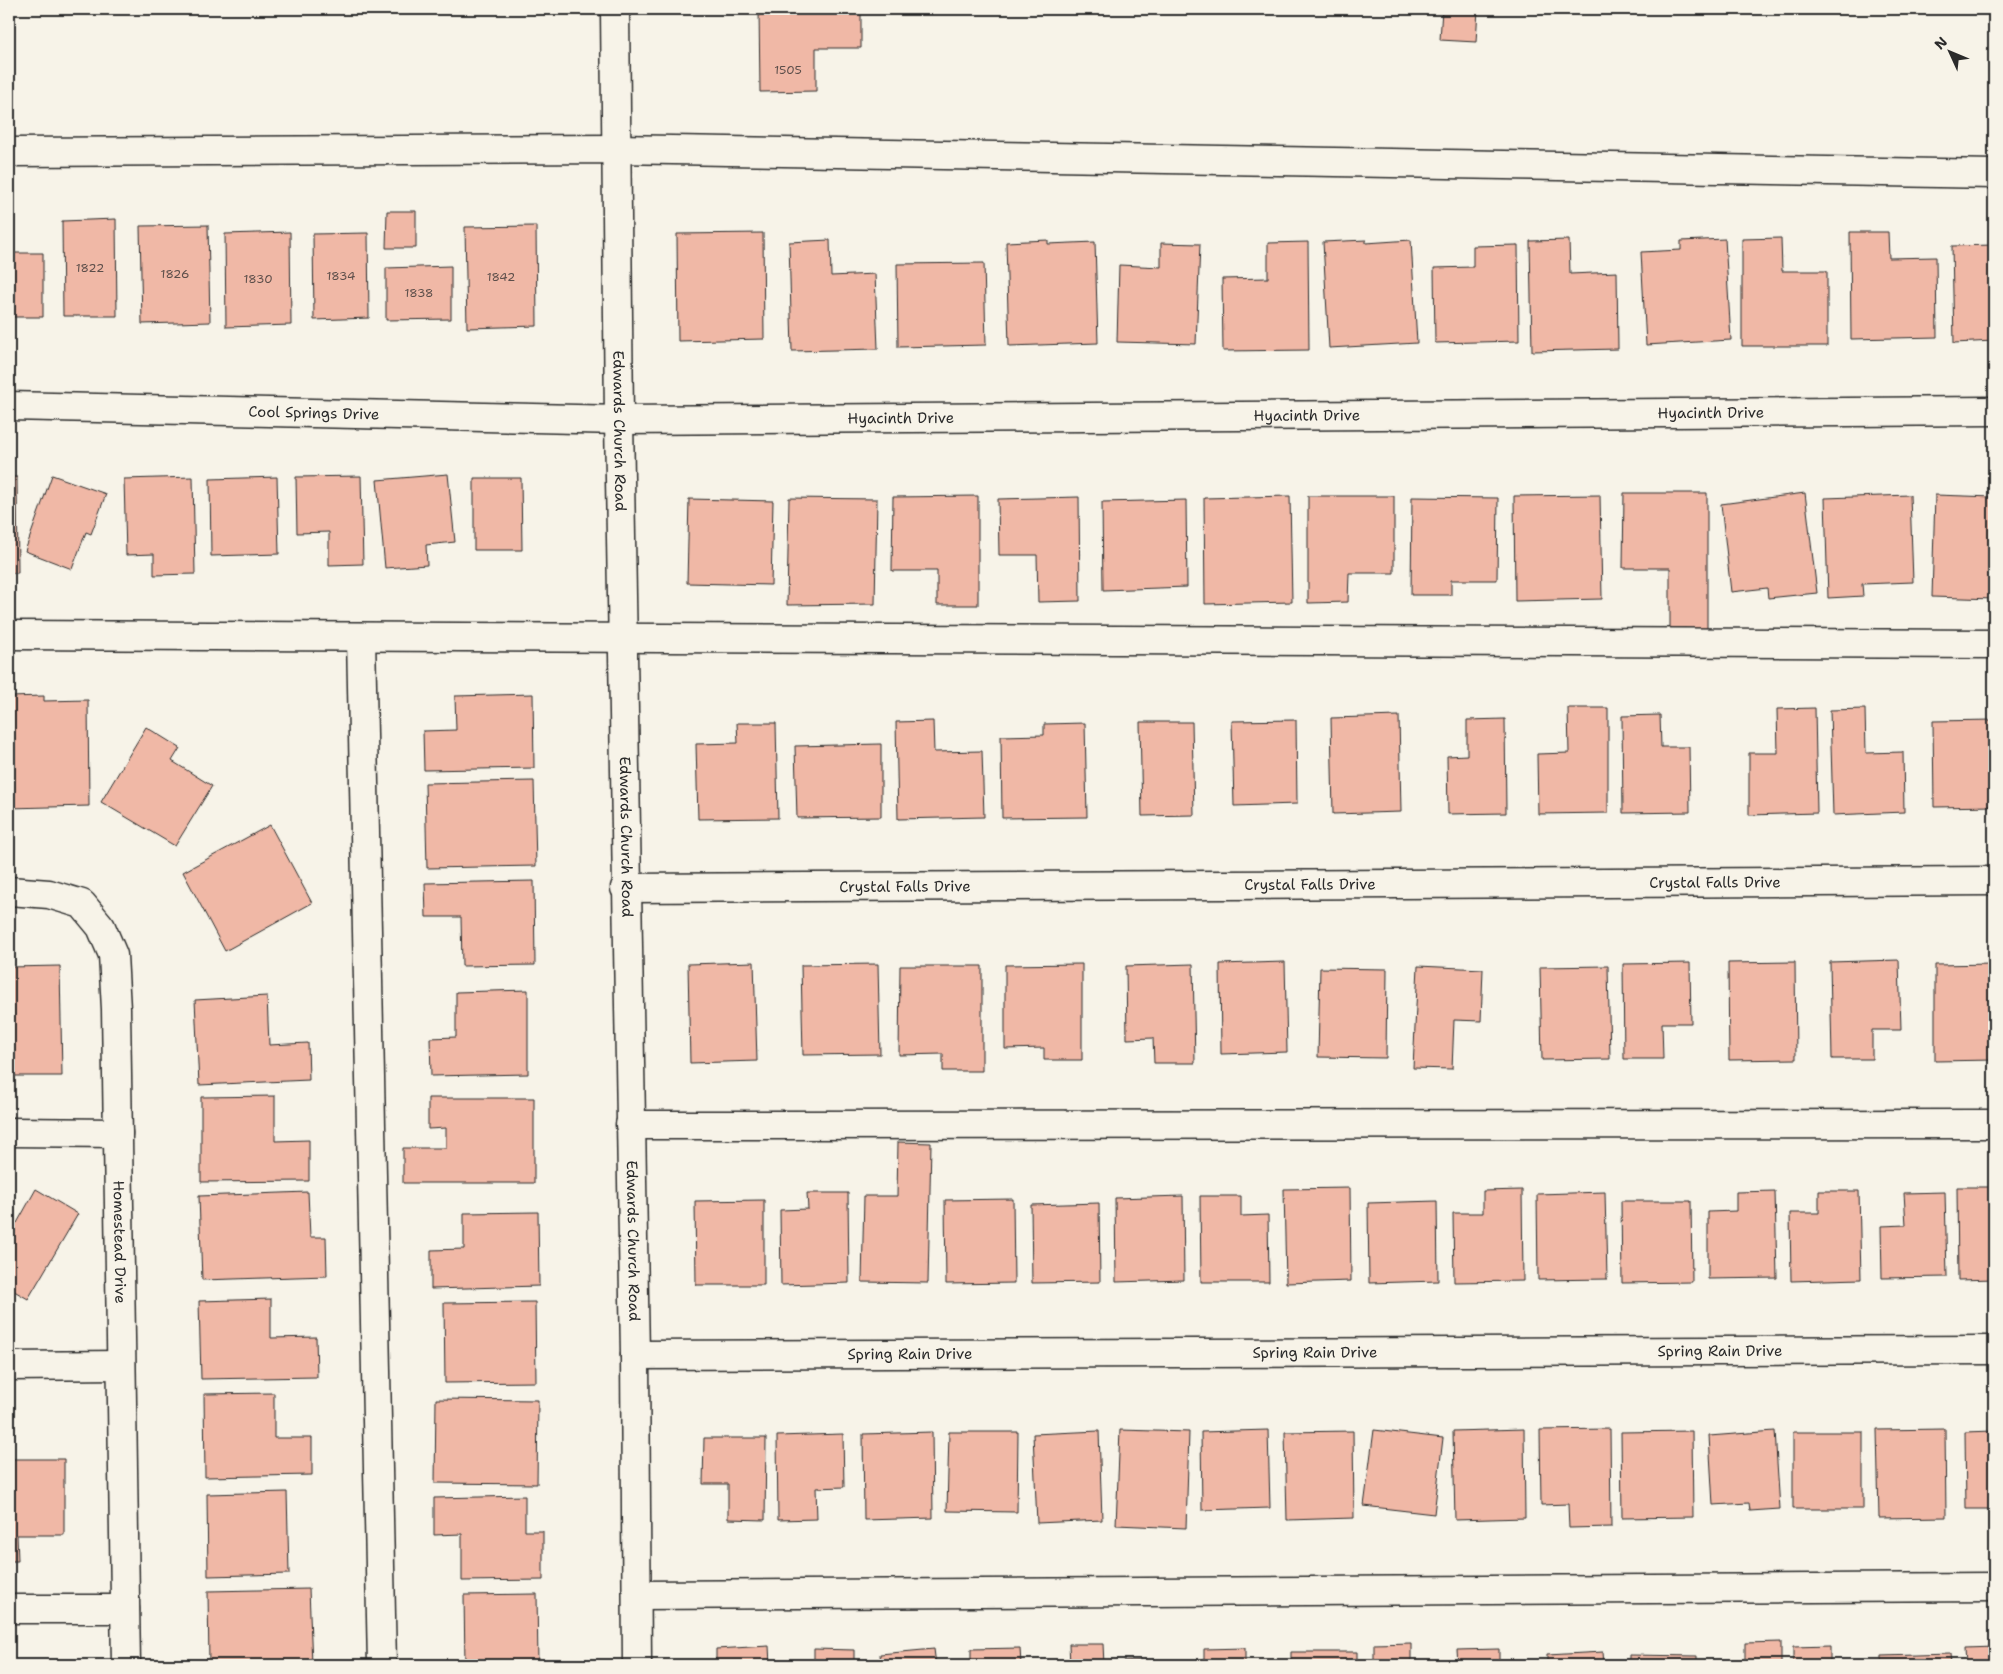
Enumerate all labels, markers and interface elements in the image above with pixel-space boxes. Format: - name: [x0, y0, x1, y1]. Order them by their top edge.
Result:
- north arrow: [1926, 28, 1976, 78]
- text: N: [1930, 33, 1951, 53]
- house number: 1505: [774, 62, 802, 78]
- house number: 1822: [76, 260, 104, 276]
- house number: 1826: [161, 266, 189, 282]
- house number: 1834: [327, 268, 355, 284]
- house number: 1842: [487, 269, 515, 285]
- house number: 1830: [243, 271, 273, 287]
- house number: 1838: [404, 285, 434, 301]
- street label: Edwards Church Road: [608, 350, 631, 512]
- street label: Cool Springs Drive: [248, 401, 380, 425]
- street label: Hyacinth Drive: [1657, 403, 1764, 423]
- street label: Hyacinth Drive: [1253, 405, 1360, 426]
- street label: Hyacinth Drive: [847, 408, 954, 429]
- street label: Edwards Church Road: [615, 756, 638, 918]
- street label: Crystal Falls Drive: [1649, 872, 1781, 893]
- street label: Crystal Falls Drive: [1244, 874, 1376, 895]
- street label: Crystal Falls Drive: [839, 876, 971, 897]
- street label: Edwards Church Road: [622, 1160, 644, 1322]
- street label: Homestead Drive: [109, 1180, 130, 1304]
- street label: Spring Rain Drive: [1658, 1341, 1782, 1361]
- street label: Spring Rain Drive: [1253, 1342, 1377, 1363]
- street label: Spring Rain Drive: [848, 1344, 972, 1364]

